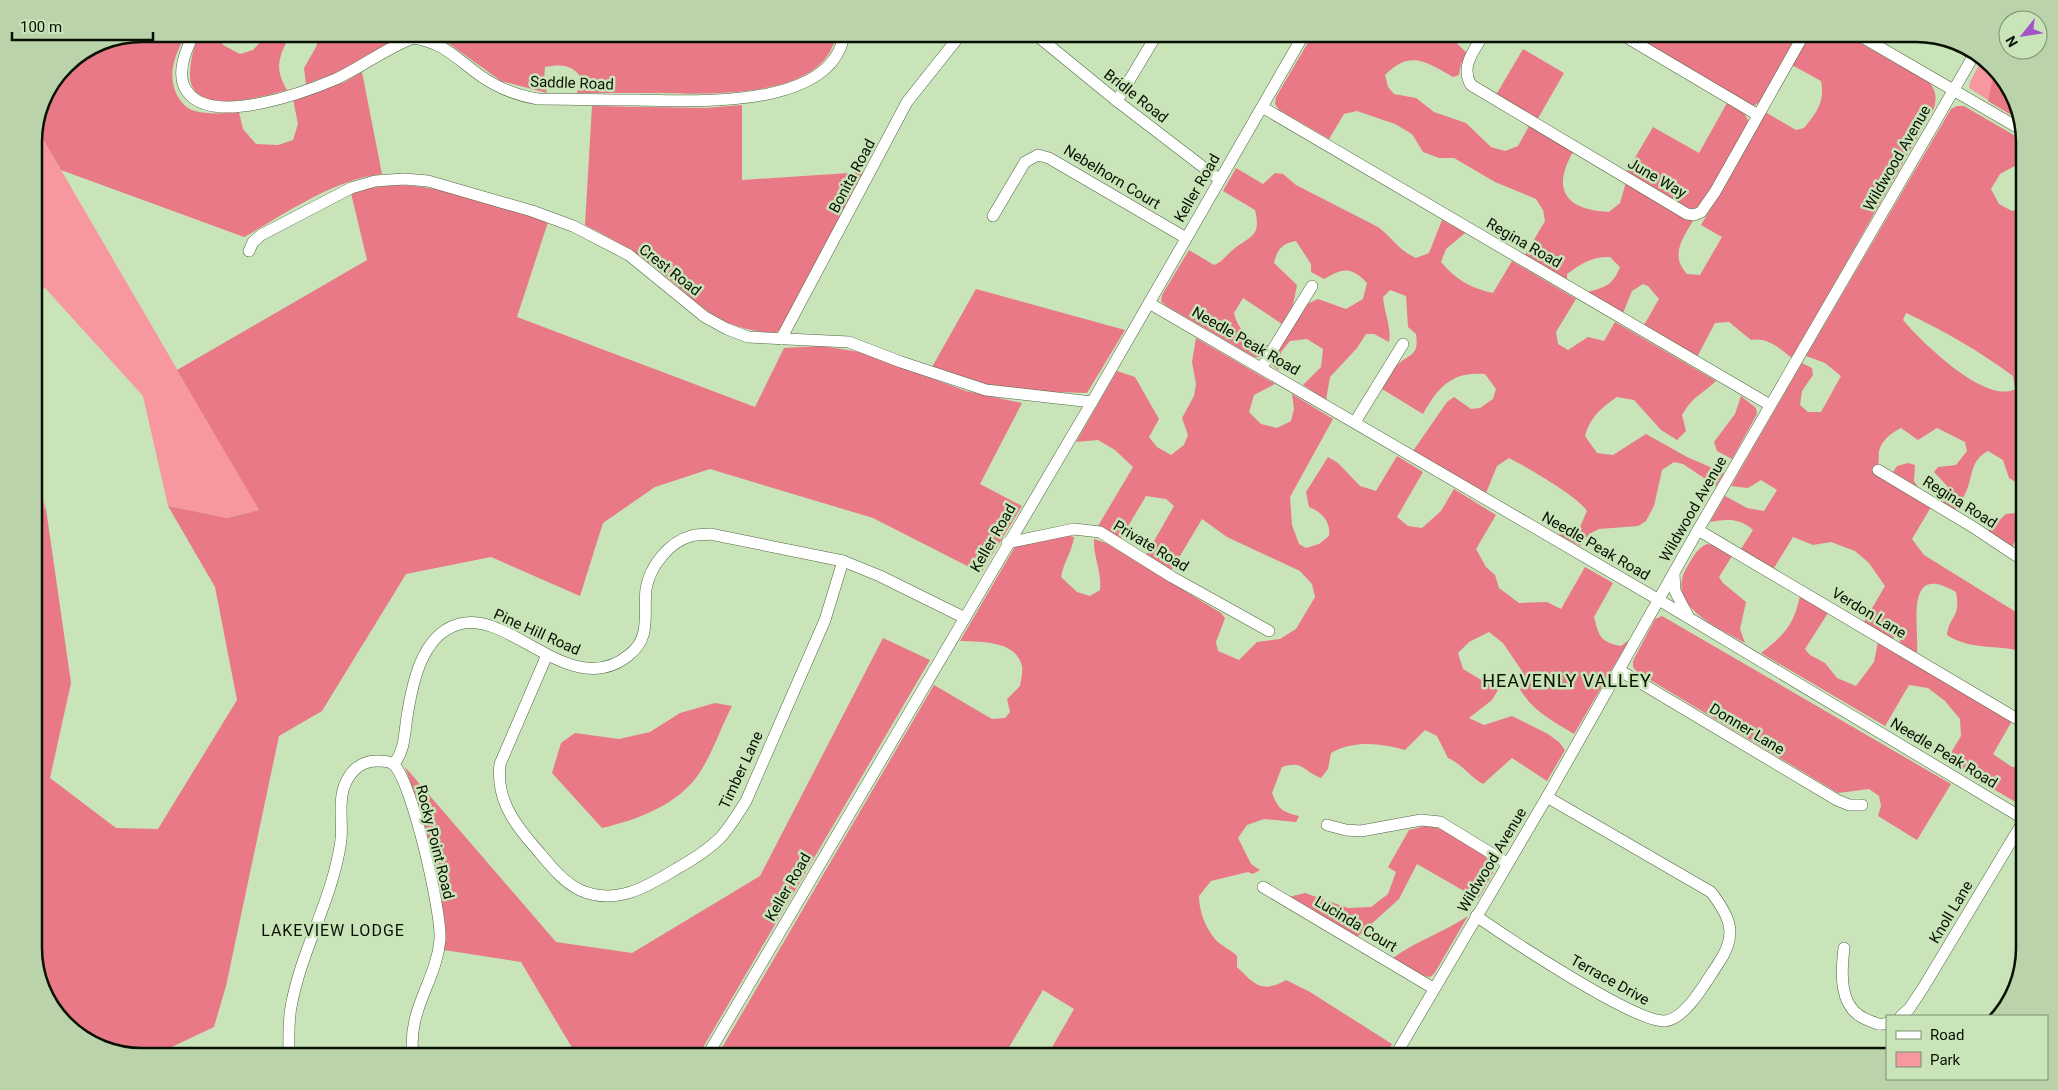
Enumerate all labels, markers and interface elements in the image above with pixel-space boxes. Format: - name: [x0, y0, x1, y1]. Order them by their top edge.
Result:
- scale bar: [12, 10, 154, 42]
- north arrow: [1998, 10, 2048, 60]
- text: 100 m: [20, 18, 62, 36]
- text: N: [2002, 33, 2021, 50]
- street label: Bridle Road: [1100, 65, 1172, 127]
- street label: Saddle Road: [530, 73, 614, 93]
- street label: Wildwood Avenue: [1860, 102, 1934, 214]
- street label: Bonita Road: [825, 136, 879, 216]
- street label: Nebelhorn Court: [1060, 141, 1164, 213]
- street label: Keller Road: [1170, 151, 1224, 225]
- street label: June Way: [1624, 154, 1690, 202]
- street label: Regina Road: [1483, 214, 1565, 272]
- street label: Crest Road: [636, 240, 704, 300]
- street label: Needle Peak Road: [1189, 303, 1303, 379]
- street label: Wildwood Avenue: [1656, 453, 1730, 565]
- street label: Regina Road: [1920, 472, 2000, 532]
- street label: Keller Road: [966, 501, 1020, 575]
- street label: Needle Peak Road: [1539, 508, 1653, 584]
- street label: Private Road: [1110, 517, 1192, 575]
- street label: Verdon Lane: [1829, 584, 1910, 642]
- street label: Pine Hill Road: [491, 605, 583, 659]
- district label: HEAVENLY VALLEY: [1482, 670, 1652, 691]
- street label: Donner Lane: [1706, 700, 1788, 758]
- street label: Needle Peak Road: [1887, 714, 2001, 792]
- street label: Timber Lane: [715, 728, 767, 812]
- street label: Rocky Point Road: [412, 783, 458, 901]
- street label: Wildwood Avenue: [1454, 804, 1530, 916]
- street label: Keller Road: [761, 850, 815, 924]
- street label: Knoll Lane: [1925, 878, 1977, 946]
- street label: Lucinda Court: [1311, 892, 1401, 956]
- district label: LAKEVIEW LODGE: [261, 921, 405, 940]
- street label: Terrace Drive: [1567, 951, 1653, 1009]
- legend: [1886, 1015, 2048, 1080]
- text: Road: [1930, 1026, 1964, 1044]
- text: Park: [1930, 1051, 1961, 1069]

